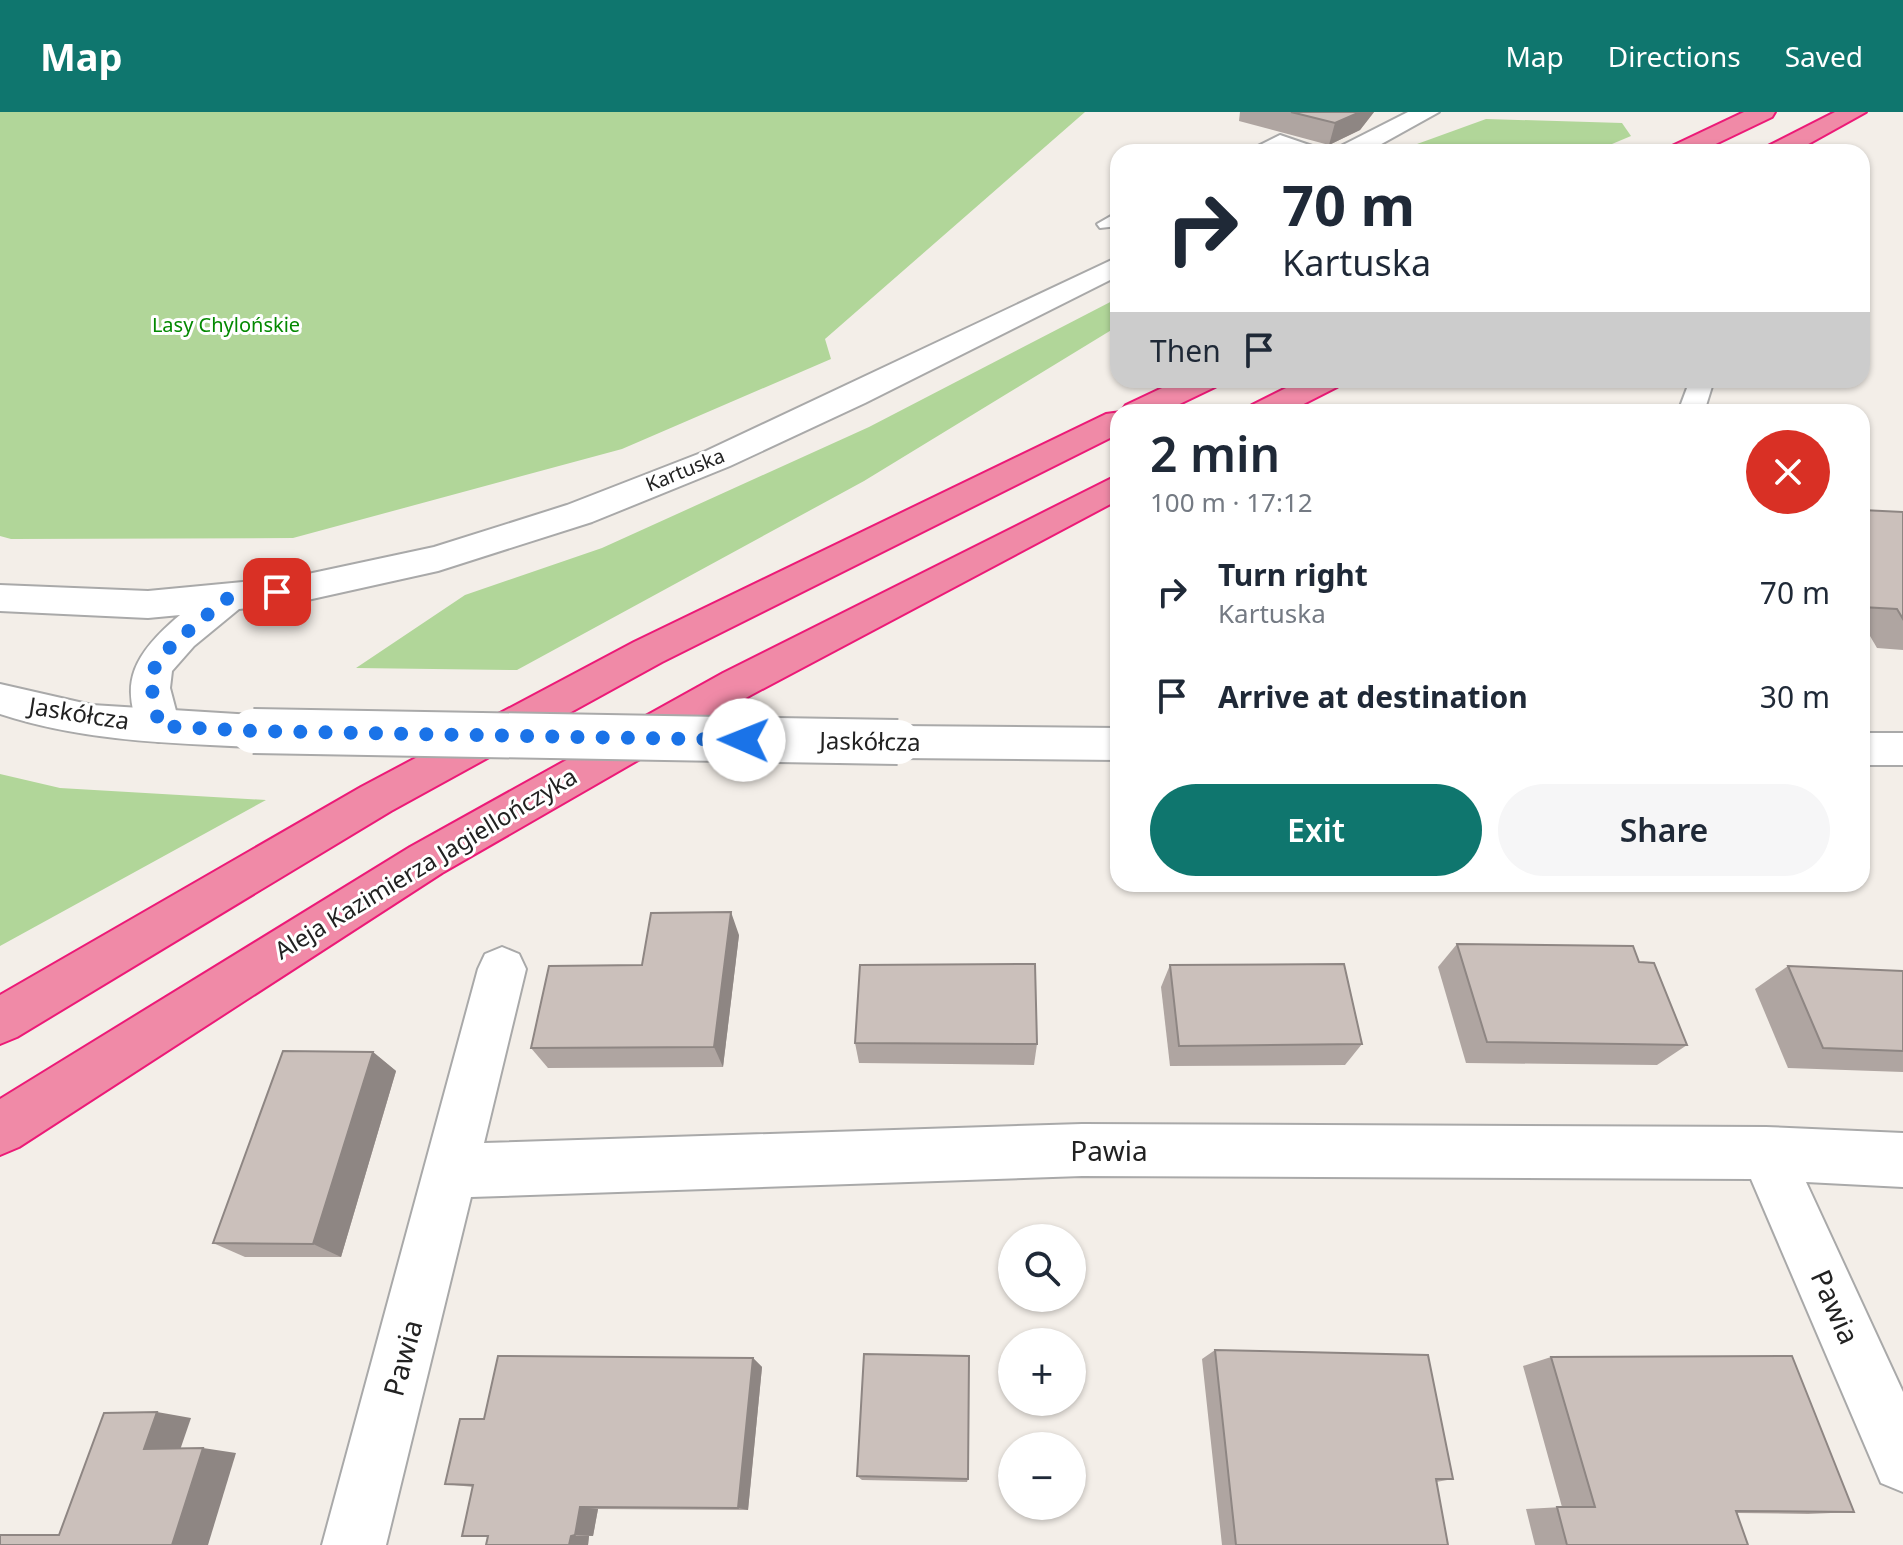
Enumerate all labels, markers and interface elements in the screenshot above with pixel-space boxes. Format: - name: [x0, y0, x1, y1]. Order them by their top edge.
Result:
- text: Map: [40, 30, 123, 82]
- text: Map: [1505, 37, 1564, 75]
- text: Directions: [1608, 37, 1741, 75]
- text: Saved: [1785, 37, 1863, 75]
- text: 70 m: [1282, 166, 1415, 242]
- icon: right: [1150, 176, 1254, 280]
- text: Kartuska: [1282, 238, 1431, 287]
- park label: Lasy Chylońskie: [152, 311, 300, 338]
- icon: arrive: [1237, 328, 1281, 372]
- text: Then: [1150, 330, 1221, 371]
- text: 2 min: [1150, 421, 1280, 486]
- button: close: [1746, 430, 1830, 514]
- street label: Kartuska: [641, 441, 728, 498]
- text: 100 m · 17:12: [1150, 484, 1313, 520]
- text: Turn right: [1218, 554, 1368, 595]
- pin: [243, 558, 311, 626]
- icon: arrive: [255, 570, 299, 614]
- icon: right: [1150, 570, 1194, 614]
- text: 70 m: [1760, 572, 1830, 613]
- text: Kartuska: [1218, 595, 1326, 631]
- icon: arrive: [1150, 674, 1194, 718]
- text: Arrive at destination: [1218, 676, 1528, 717]
- text: 30 m: [1760, 676, 1830, 717]
- street label: Jaskółcza: [25, 688, 132, 737]
- position arrow: [702, 698, 786, 782]
- street label: Jaskółcza: [817, 723, 921, 758]
- street label: Aleja Kazimierza Jagiellończyka: [268, 759, 583, 966]
- button: Exit: [1150, 784, 1482, 876]
- button: Share: [1498, 784, 1830, 876]
- street label: Pawia: [1070, 1131, 1148, 1169]
- map controls: [998, 1224, 1086, 1520]
- button: search: [998, 1224, 1086, 1312]
- street label: Pawia: [1803, 1263, 1869, 1350]
- street label: Pawia: [374, 1315, 430, 1400]
- button: +: [998, 1328, 1086, 1416]
- button: −: [998, 1432, 1086, 1520]

